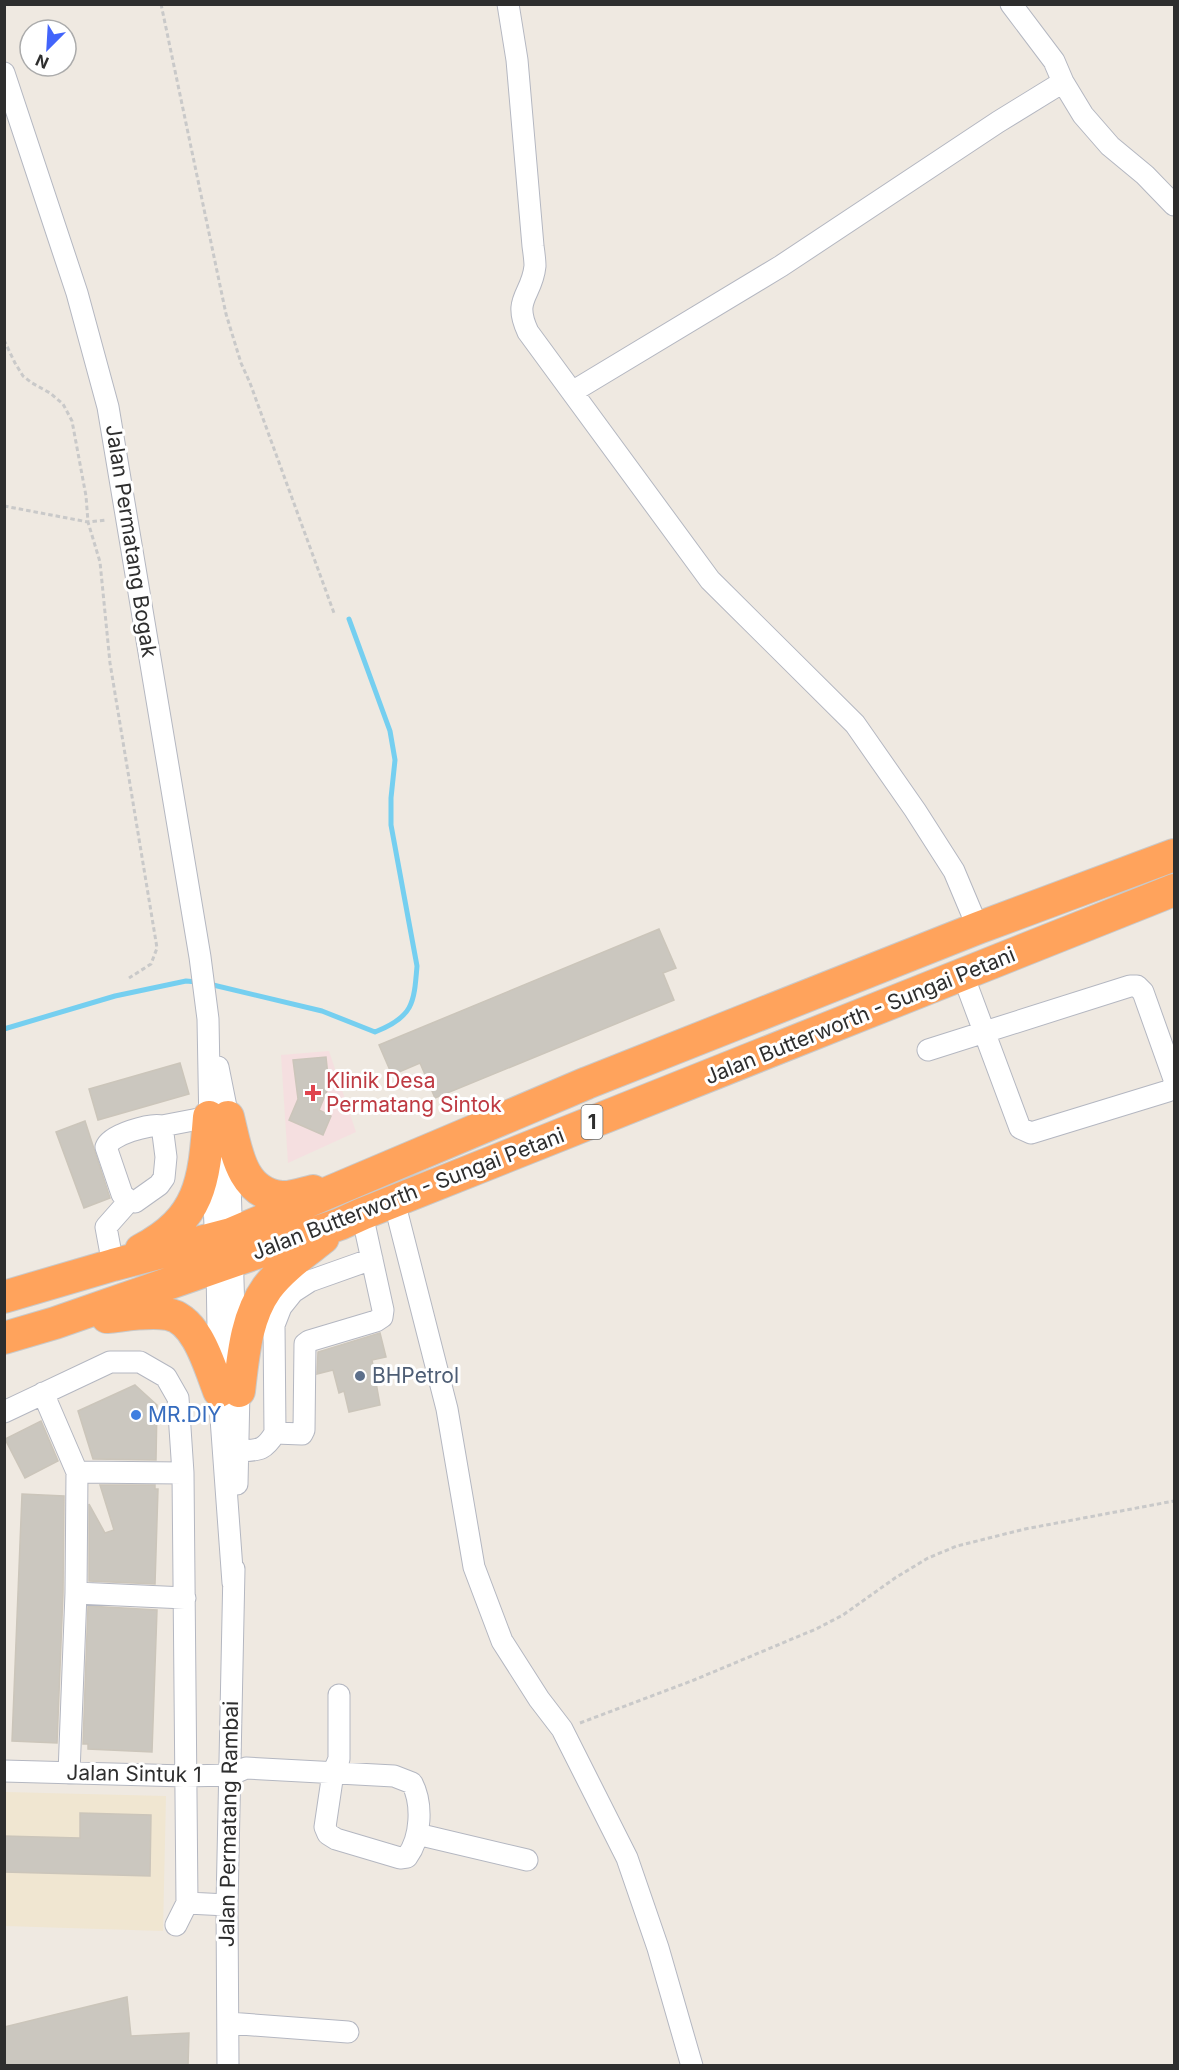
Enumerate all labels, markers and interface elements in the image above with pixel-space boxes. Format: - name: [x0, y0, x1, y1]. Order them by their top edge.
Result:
- north arrow: [18, 18, 78, 78]
- text: N: [32, 50, 52, 73]
- street label: Jalan Permatang Bogak: [101, 423, 162, 660]
- street label: Jalan Butterworth - Sungai Petani: [701, 942, 1019, 1089]
- place label: Klinik Desa Permatang Sintok: [326, 1068, 502, 1117]
- marker: Klinik Desa Permatang Sintok: [304, 1084, 322, 1102]
- road number: 1: [582, 1105, 602, 1139]
- street label: Jalan Butterworth - Sungai Petani: [248, 1122, 568, 1265]
- place label: BHPetrol: [372, 1363, 459, 1388]
- marker: BHPetrol: [353, 1369, 367, 1383]
- place label: MR.DIY: [148, 1402, 222, 1427]
- marker: MR.DIY: [129, 1408, 143, 1422]
- street label: Jalan Permatang Rambai: [214, 1701, 243, 1947]
- street label: Jalan Sintuk 1: [66, 1760, 202, 1787]

